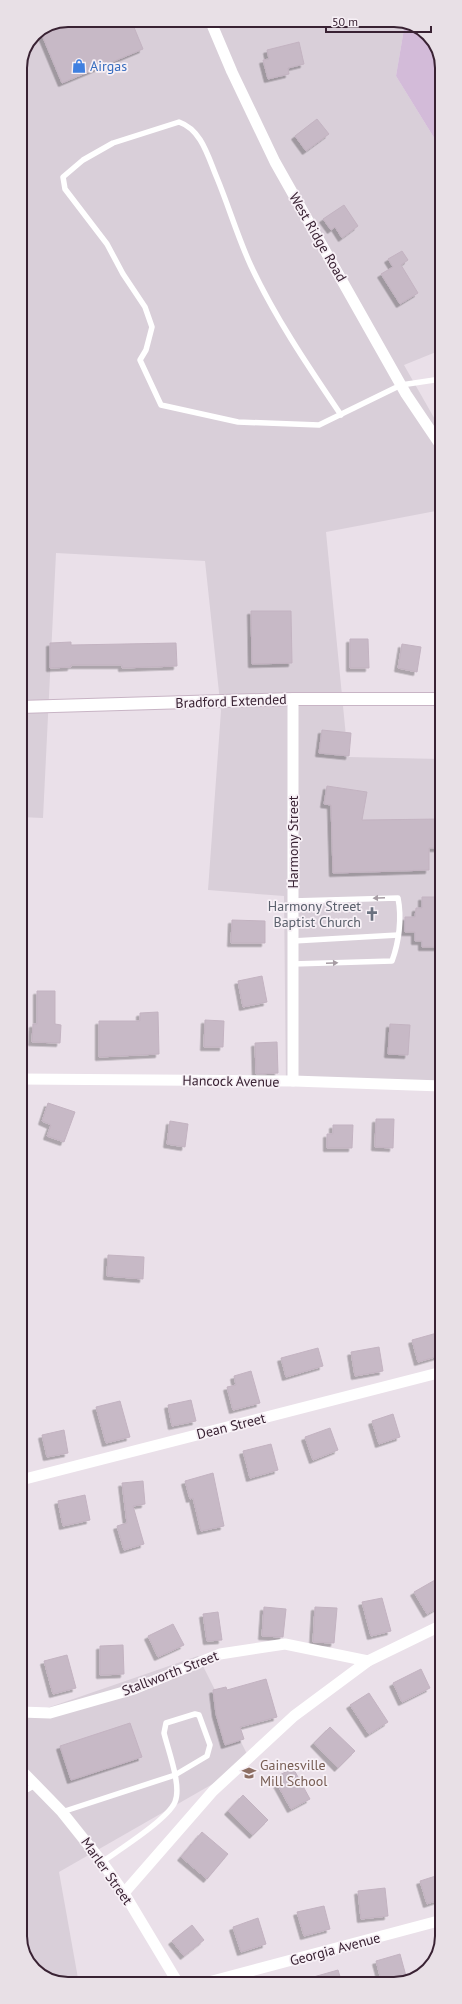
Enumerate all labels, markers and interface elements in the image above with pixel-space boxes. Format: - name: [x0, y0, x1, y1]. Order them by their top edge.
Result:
- scale bar: [326, 8, 431, 34]
- text: 50 m: [332, 14, 358, 29]
- place label: Airgas: [90, 57, 127, 75]
- shop icon: Airgas: [71, 58, 87, 74]
- street label: West Ridge Road: [285, 189, 351, 285]
- street label: Bradford Extended: [175, 690, 287, 712]
- street label: Harmony Street: [284, 795, 302, 889]
- one-way arrow: [372, 895, 385, 901]
- place label: Harmony Street Baptist Church: [268, 897, 361, 931]
- church icon: Harmony Street Baptist Church: [364, 906, 380, 922]
- one-way arrow: [326, 960, 339, 966]
- street label: Hancock Avenue: [182, 1071, 280, 1091]
- street label: Dean Street: [195, 1409, 268, 1443]
- street label: Stallworth Street: [119, 1646, 221, 1700]
- place label: Gainesville Mill School: [260, 1756, 327, 1790]
- school or university icon: Gainesville Mill School: [241, 1765, 257, 1781]
- street label: Marler Street: [77, 1834, 137, 1908]
- street label: Georgia Avenue: [288, 1928, 382, 1970]

